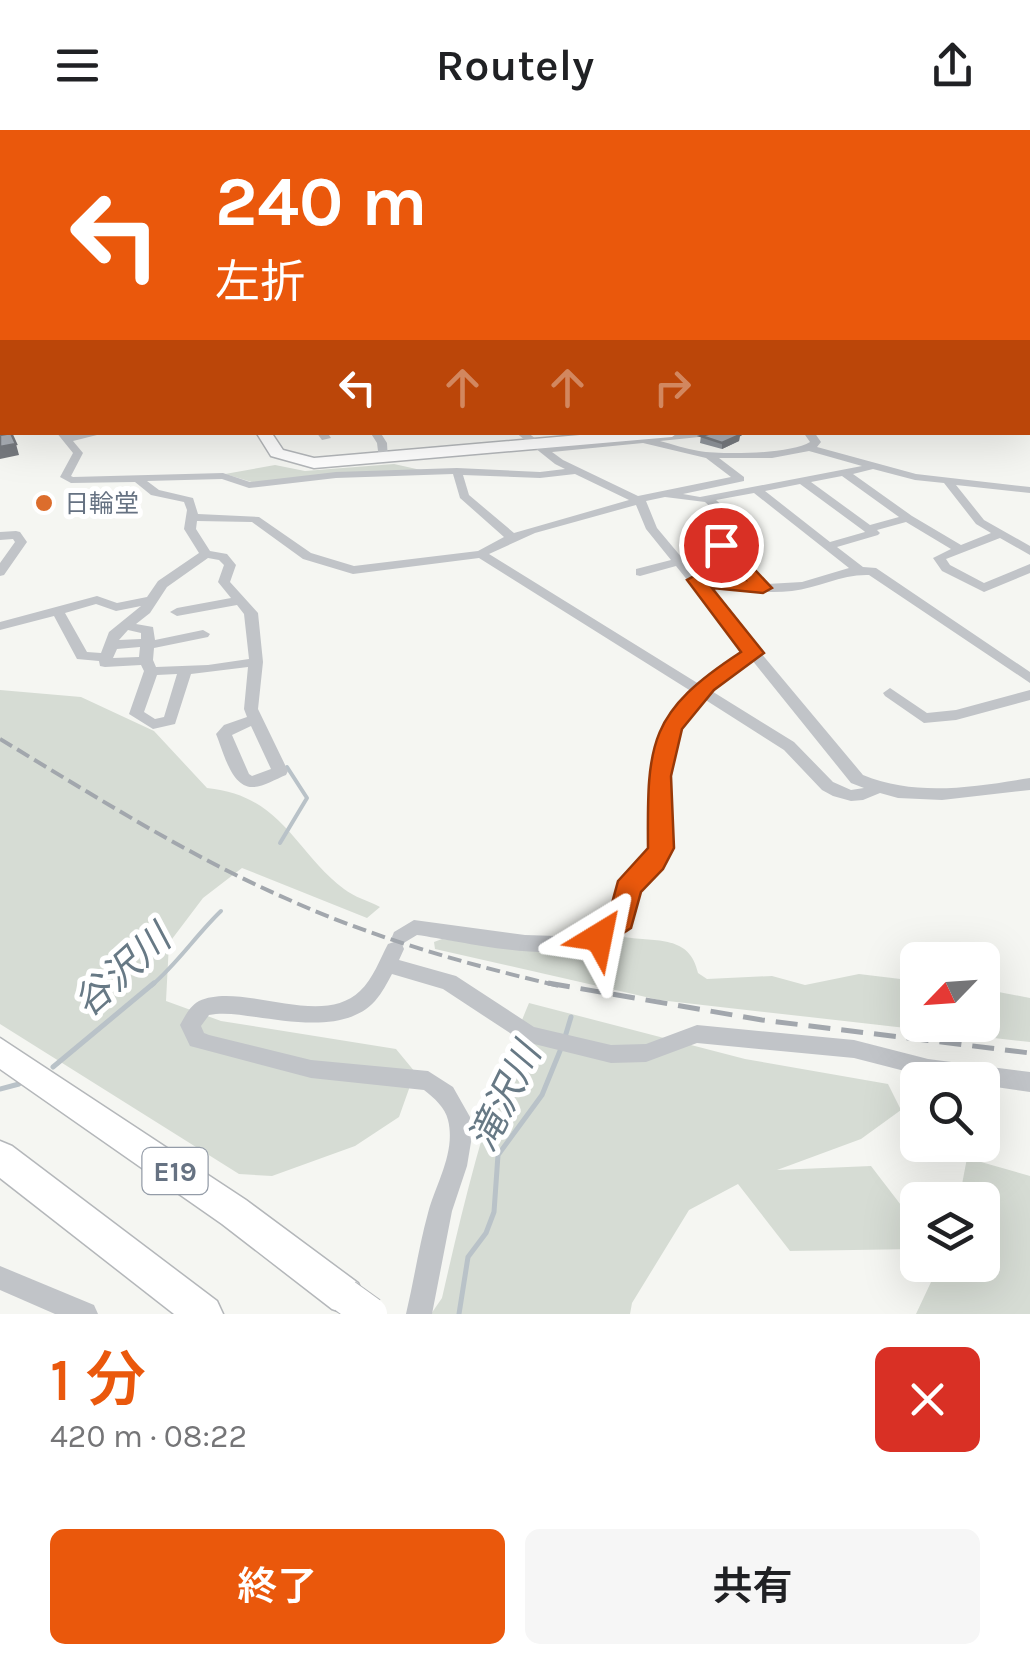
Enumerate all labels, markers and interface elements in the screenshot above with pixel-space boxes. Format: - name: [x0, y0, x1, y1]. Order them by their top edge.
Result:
- icon: menu: [50, 38, 105, 93]
- icon: share: [925, 38, 980, 93]
- text: Routely: [436, 39, 594, 91]
- text: 240 m: [215, 161, 427, 243]
- icon: left: [50, 170, 180, 300]
- text: 左折: [215, 256, 305, 308]
- icon: left: [330, 360, 385, 415]
- icon: ahead: [435, 360, 490, 415]
- icon: ahead: [540, 360, 595, 415]
- icon: right: [645, 360, 700, 415]
- place label: 日輪堂: [64, 489, 139, 518]
- marker: 日輪堂: [33, 492, 55, 514]
- pin: [679, 503, 764, 588]
- icon: arrive: [694, 518, 749, 573]
- position arrow: [547, 885, 651, 989]
- water label: 谷沢川: [65, 913, 182, 1026]
- north arrow: [900, 942, 1000, 1042]
- map controls: [900, 942, 1000, 1282]
- water label: 滝沢川: [460, 1032, 552, 1158]
- button: search: [900, 1062, 1000, 1162]
- road number: E19: [142, 1148, 208, 1194]
- button: layers: [900, 1182, 1000, 1282]
- text: 1 分: [50, 1345, 146, 1415]
- button: close: [875, 1347, 980, 1452]
- text: 420 m · 08:22: [50, 1418, 247, 1455]
- button: 終了: [50, 1529, 505, 1644]
- button: 共有: [525, 1529, 980, 1644]

